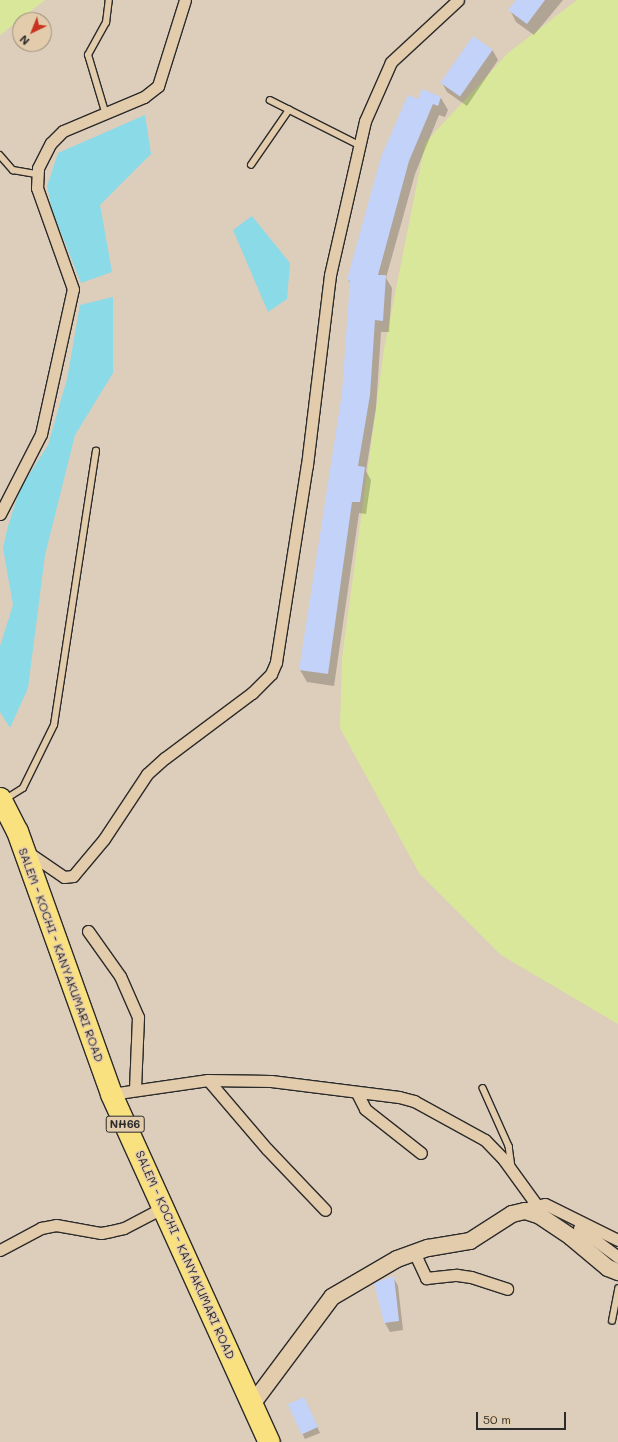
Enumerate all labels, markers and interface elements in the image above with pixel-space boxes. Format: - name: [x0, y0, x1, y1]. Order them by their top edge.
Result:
- north arrow: [12, 12, 52, 52]
- text: N: [16, 32, 32, 49]
- street label: SALEM - KOCHI - KANYAKUMARI ROAD: [15, 846, 107, 1064]
- road number: NH66: [105, 1115, 145, 1133]
- street label: SALEM - KOCHI - KANYAKUMARI ROAD: [132, 1148, 238, 1362]
- scale bar: [478, 1404, 568, 1430]
- text: 50 m: [483, 1411, 511, 1427]

